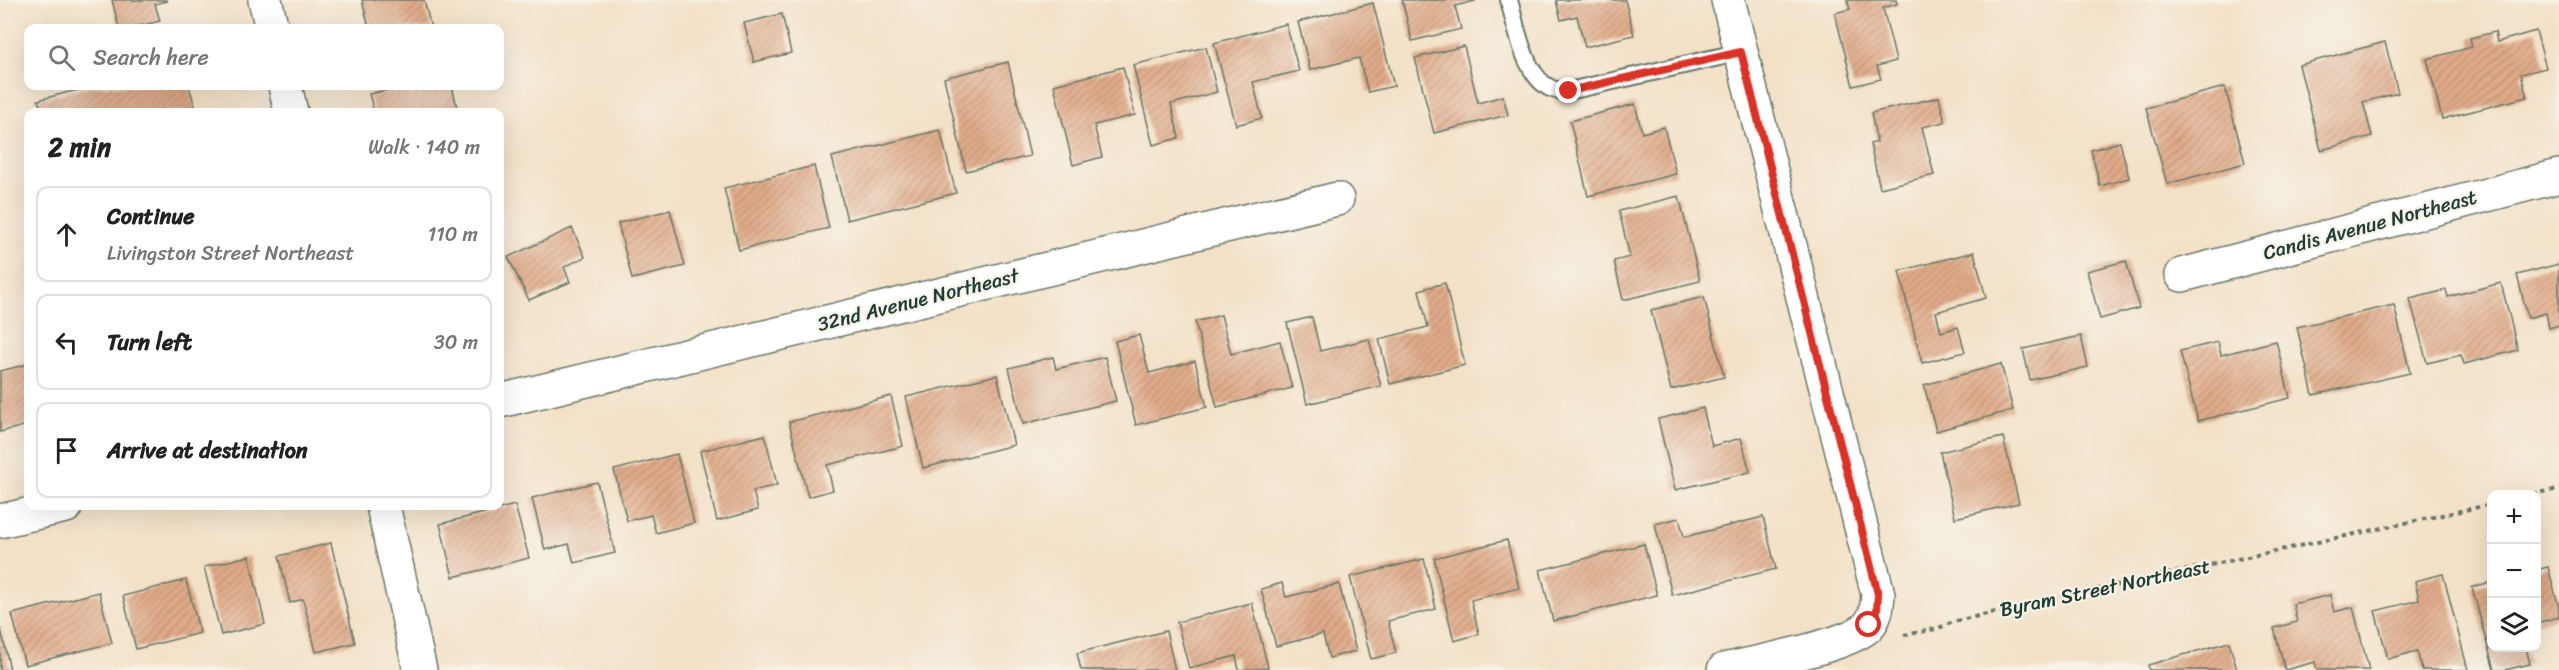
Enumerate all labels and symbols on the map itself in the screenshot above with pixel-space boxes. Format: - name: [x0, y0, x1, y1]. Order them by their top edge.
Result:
- route end: [1555, 77, 1581, 103]
- street label: Candis Avenue Northeast: [2259, 180, 2481, 270]
- street label: 32nd Avenue Northeast: [814, 258, 1023, 342]
- street label: Byram Street Northeast: [1997, 549, 2214, 627]
- route start: [1855, 611, 1881, 637]

